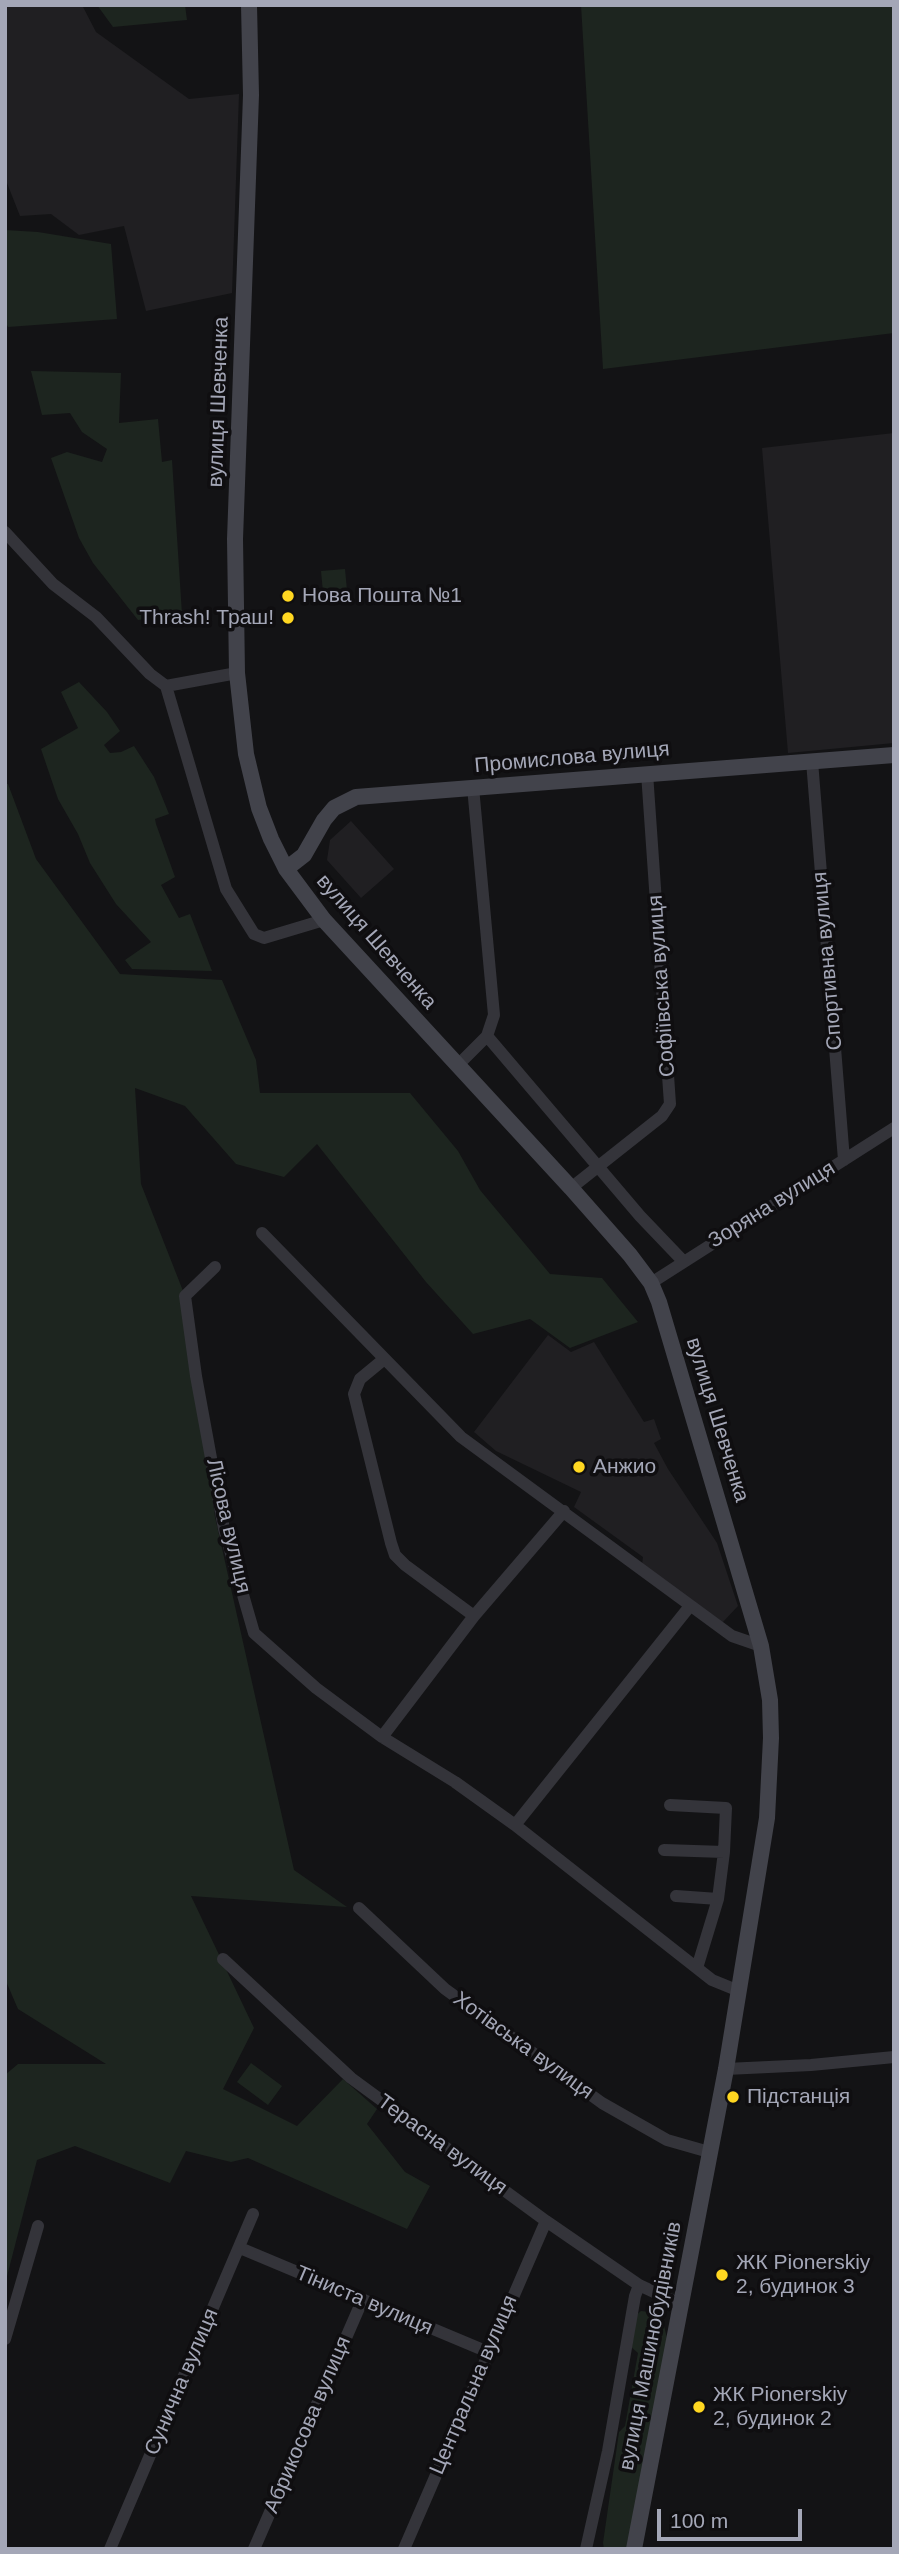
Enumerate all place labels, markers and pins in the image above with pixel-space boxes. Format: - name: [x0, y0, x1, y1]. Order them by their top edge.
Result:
- place label: Нова Пошта №1: [302, 583, 462, 609]
- marker: Нова Пошта №1: [280, 588, 296, 604]
- place label: Thrash! Траш!: [139, 605, 274, 631]
- marker: Thrash! Траш!: [280, 610, 296, 626]
- place label: Анжио: [593, 1454, 656, 1480]
- marker: Анжио: [571, 1459, 587, 1475]
- place label: Підстанція: [747, 2084, 850, 2110]
- marker: Підстанція: [725, 2089, 741, 2105]
- place label: ЖК Pionerskiy 2, будинок 3: [736, 2250, 870, 2300]
- marker: ЖК Pionerskiy 2, будинок 3: [714, 2267, 730, 2283]
- place label: ЖК Pionerskiy 2, будинок 2: [713, 2382, 847, 2432]
- marker: ЖК Pionerskiy 2, будинок 2: [691, 2399, 707, 2415]

